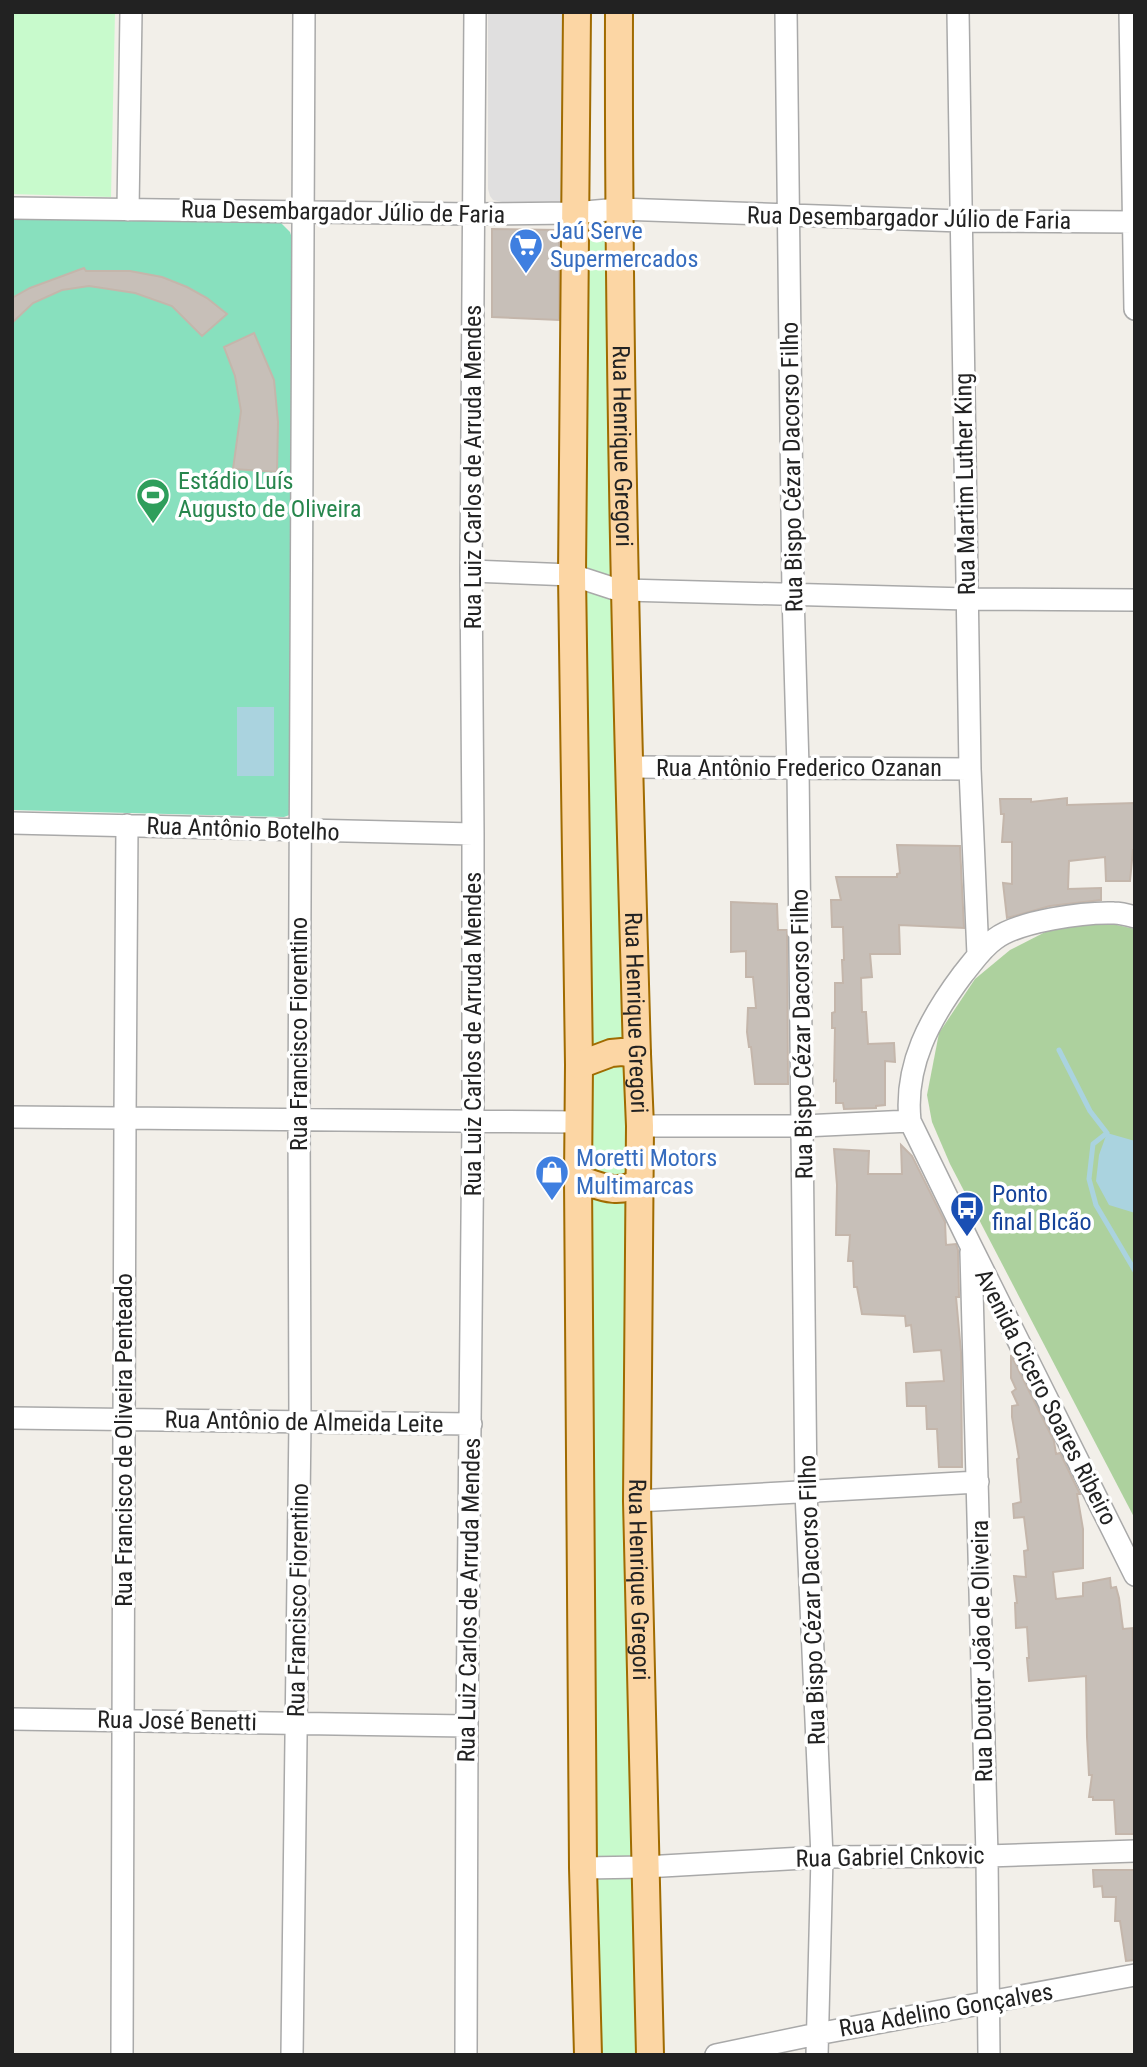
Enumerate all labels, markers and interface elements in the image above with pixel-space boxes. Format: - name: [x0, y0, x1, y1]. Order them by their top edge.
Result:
- street label: Rua Desembargador Júlio de Faria: [181, 195, 505, 229]
- street label: Rua Desembargador Júlio de Faria: [747, 201, 1071, 235]
- place label: Jaú Serve Supermercados: [550, 217, 698, 273]
- supermarket icon: Jaú Serve Supermercados: [507, 226, 545, 275]
- street label: Rua Luiz Carlos de Arruda Mendes: [459, 305, 487, 629]
- street label: Rua Bispo Cézar Dacorso Filho: [775, 322, 809, 612]
- street label: Rua Henrique Gregori: [607, 345, 638, 547]
- street label: Rua Martim Luther King: [949, 373, 981, 595]
- place label: Estádio Luís Augusto de Oliveira: [178, 467, 361, 523]
- sports icon: Estádio Luís Augusto de Oliveira: [134, 476, 172, 525]
- street label: Rua Antônio Frederico Ozanan: [656, 754, 942, 782]
- street label: Rua Antônio Botelho: [146, 812, 340, 846]
- street label: Rua Luiz Carlos de Arruda Mendes: [459, 872, 487, 1196]
- street label: Rua Bispo Cézar Dacorso Filho: [785, 889, 819, 1179]
- street label: Rua Henrique Gregori: [619, 912, 653, 1114]
- street label: Rua Francisco Fiorentino: [285, 917, 313, 1151]
- place label: Moretti Motors Multimarcas: [576, 1144, 717, 1200]
- shop icon: Moretti Motors Multimarcas: [533, 1153, 571, 1202]
- place label: Ponto final BIcão: [992, 1180, 1092, 1236]
- bus stop icon: Ponto final BIcão: [948, 1189, 986, 1238]
- street label: Avenida Cicero Soares Ribeiro: [969, 1264, 1123, 1530]
- street label: Rua Francisco de Oliveira Penteado: [110, 1273, 138, 1607]
- street label: Rua Antônio de Almeida Leite: [164, 1406, 444, 1438]
- street label: Rua Luiz Carlos de Arruda Mendes: [452, 1437, 486, 1763]
- street label: Rua Bispo Cézar Dacorso Filho: [793, 1454, 831, 1746]
- street label: Rua Henrique Gregori: [623, 1479, 655, 1681]
- street label: Rua Francisco Fiorentino: [282, 1483, 314, 1717]
- street label: Rua Doutor João de Oliveira: [966, 1520, 998, 1782]
- street label: Rua José Benetti: [97, 1706, 257, 1736]
- street label: Rua Gabriel Cnkovic: [795, 1841, 985, 1873]
- street label: Rua Adelino Gonçalves: [837, 1977, 1055, 2043]

